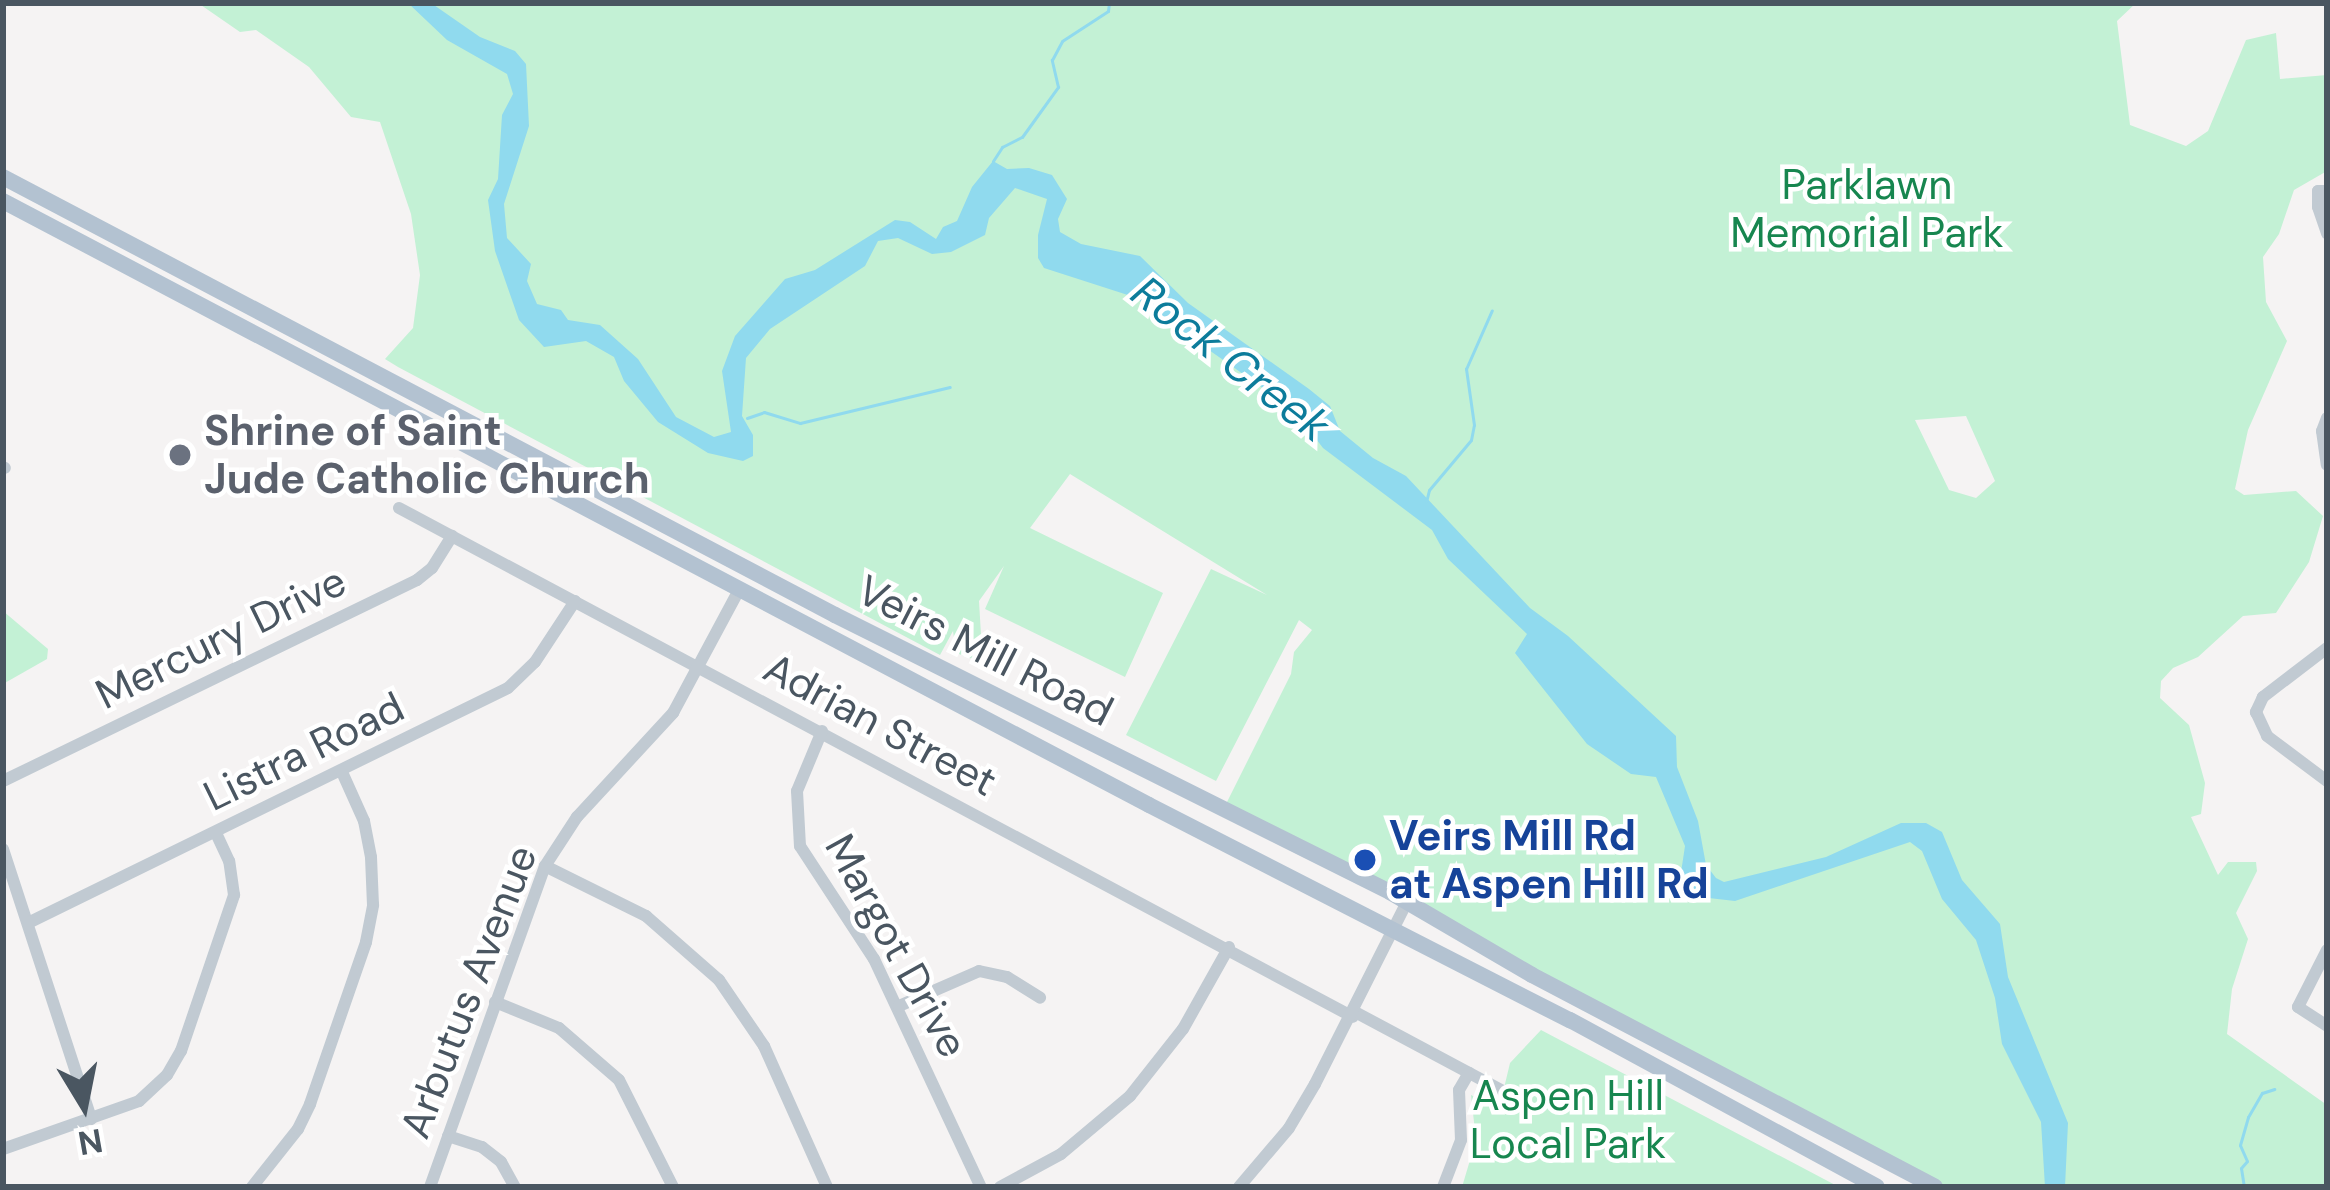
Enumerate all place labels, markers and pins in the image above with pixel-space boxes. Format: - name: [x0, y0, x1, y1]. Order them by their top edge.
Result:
- place label: Shrine of Saint Jude Catholic Church: [204, 406, 650, 504]
- marker: Shrine of Saint Jude Catholic Church: [167, 442, 193, 468]
- place label: Veirs Mill Rd at Aspen Hill Rd: [1389, 811, 1709, 910]
- marker: Veirs Mill Rd at Aspen Hill Rd: [1352, 847, 1378, 873]

